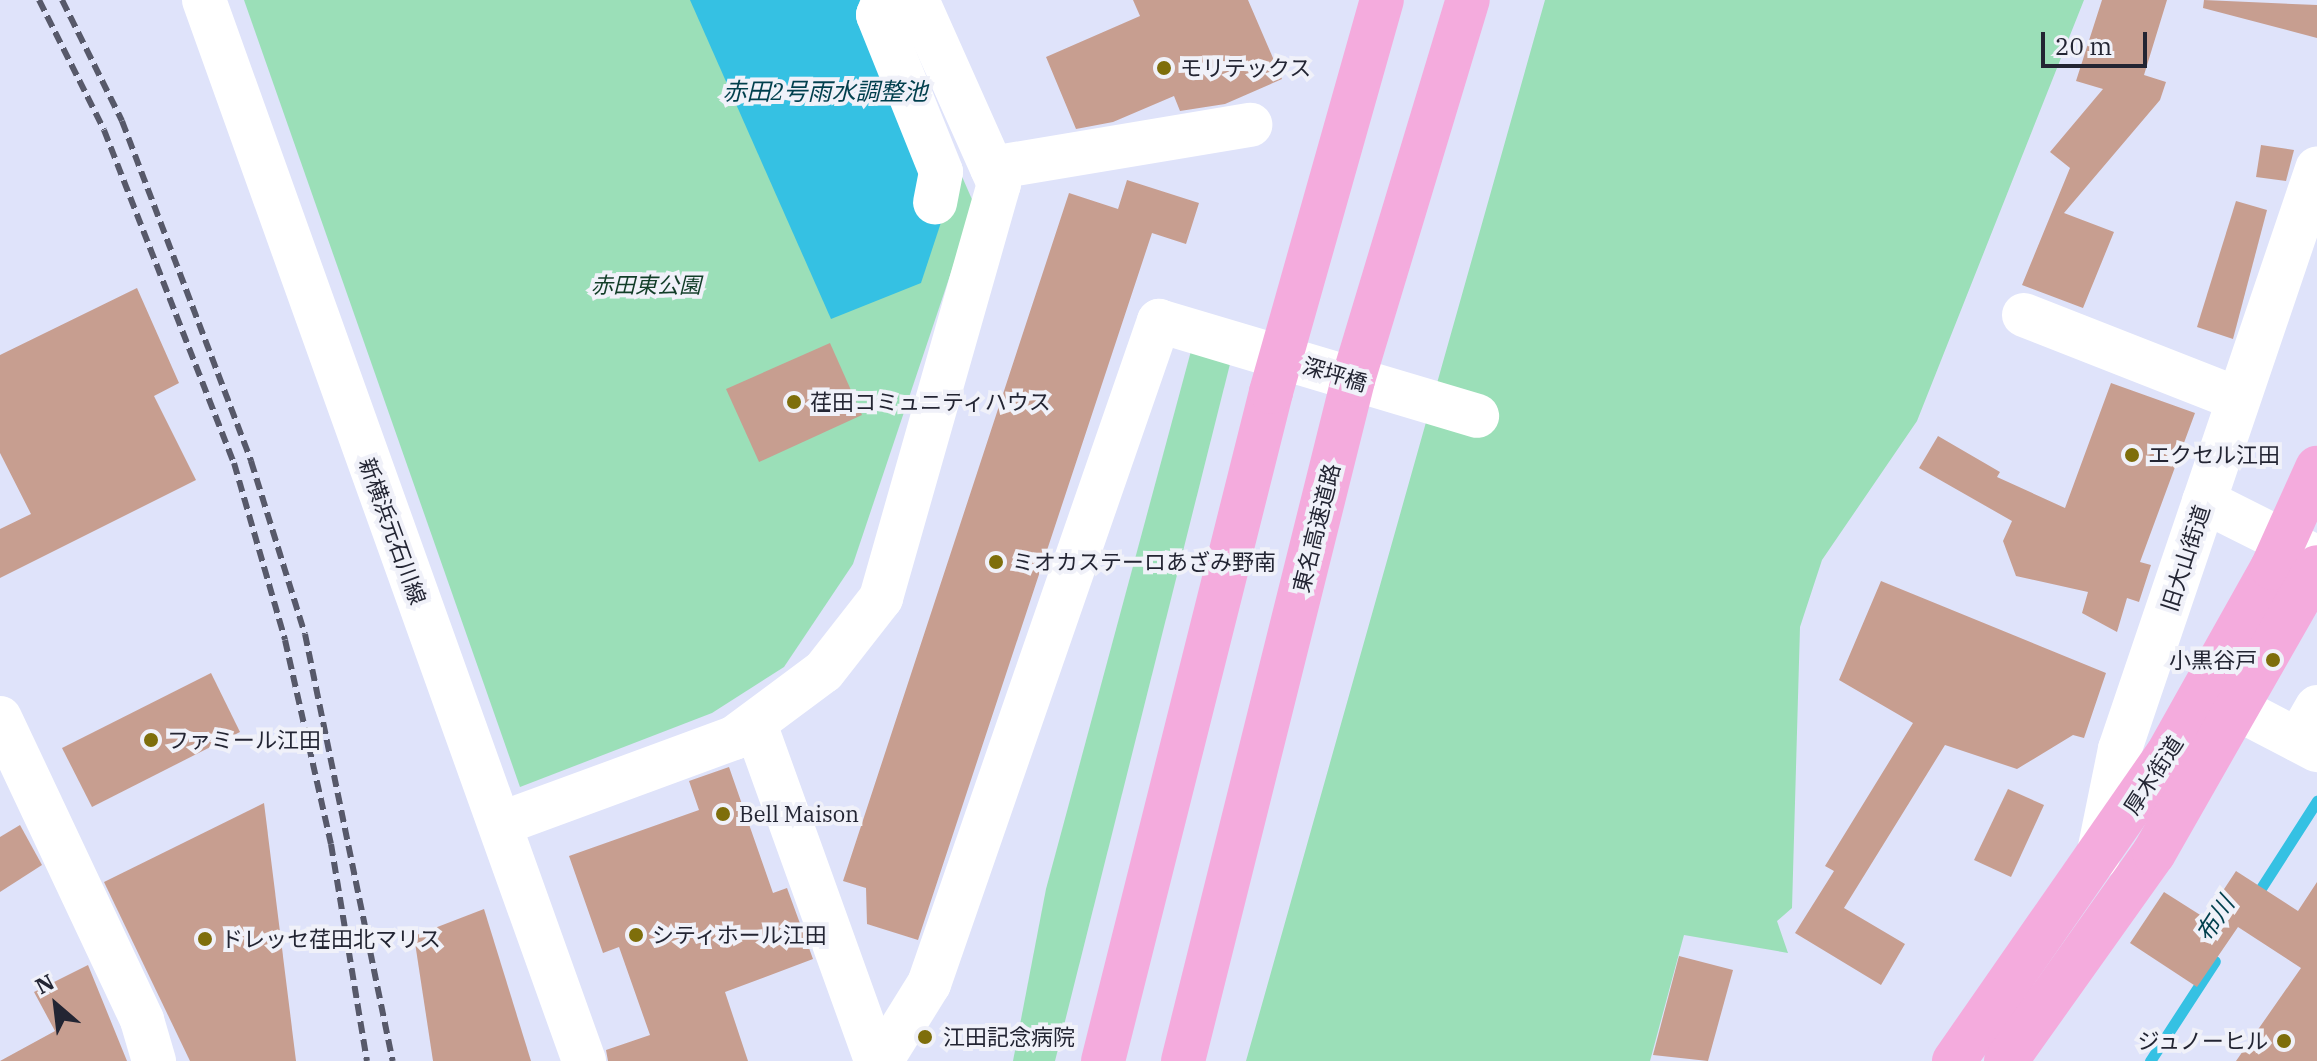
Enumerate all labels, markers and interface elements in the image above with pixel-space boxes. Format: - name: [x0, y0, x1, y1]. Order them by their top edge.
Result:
- scale bar: [2045, 16, 2151, 66]
- text: 20 m: [2055, 30, 2112, 62]
- place label: モリテックス: [1180, 55, 1312, 81]
- marker: モリテックス: [1155, 59, 1173, 77]
- water label: 赤田2号雨水調整池: [722, 78, 928, 106]
- park label: 赤田東公園: [591, 272, 701, 298]
- street label: 深坪橋: [1300, 352, 1370, 396]
- place label: 荏田コミュニティハウス: [810, 389, 1052, 415]
- marker: 荏田コミュニティハウス: [785, 393, 803, 411]
- place label: エクセル江田: [2148, 442, 2280, 468]
- marker: エクセル江田: [2123, 446, 2141, 464]
- street label: 新横浜元石川線: [354, 454, 432, 608]
- street label: 東名高速道路: [1287, 461, 1345, 595]
- street label: 旧大山街道: [2155, 502, 2215, 614]
- place label: ミオカステーロあざみ野南: [1012, 549, 1276, 575]
- marker: ミオカステーロあざみ野南: [987, 553, 1005, 571]
- place label: 小黒谷戸: [2169, 647, 2257, 673]
- marker: 小黒谷戸: [2264, 651, 2282, 669]
- place label: ファミール江田: [167, 727, 321, 753]
- marker: ファミール江田: [142, 731, 160, 749]
- street label: 厚木街道: [2118, 731, 2188, 819]
- place label: Bell Maison: [739, 801, 859, 827]
- marker: Bell Maison: [714, 805, 732, 823]
- water label: 布川: [2190, 891, 2240, 947]
- place label: シティホール江田: [652, 922, 828, 948]
- place label: ドレッセ荏田北マリス: [221, 926, 441, 952]
- marker: シティホール江田: [627, 926, 645, 944]
- marker: ドレッセ荏田北マリス: [196, 930, 214, 948]
- north arrow: [16, 965, 96, 1045]
- text: N: [30, 966, 59, 1000]
- place label: 江田記念病院: [943, 1024, 1075, 1050]
- marker: 江田記念病院: [914, 1026, 936, 1048]
- place label: ジュノーヒル: [2136, 1028, 2268, 1054]
- marker: ジュノーヒル: [2275, 1032, 2293, 1050]

